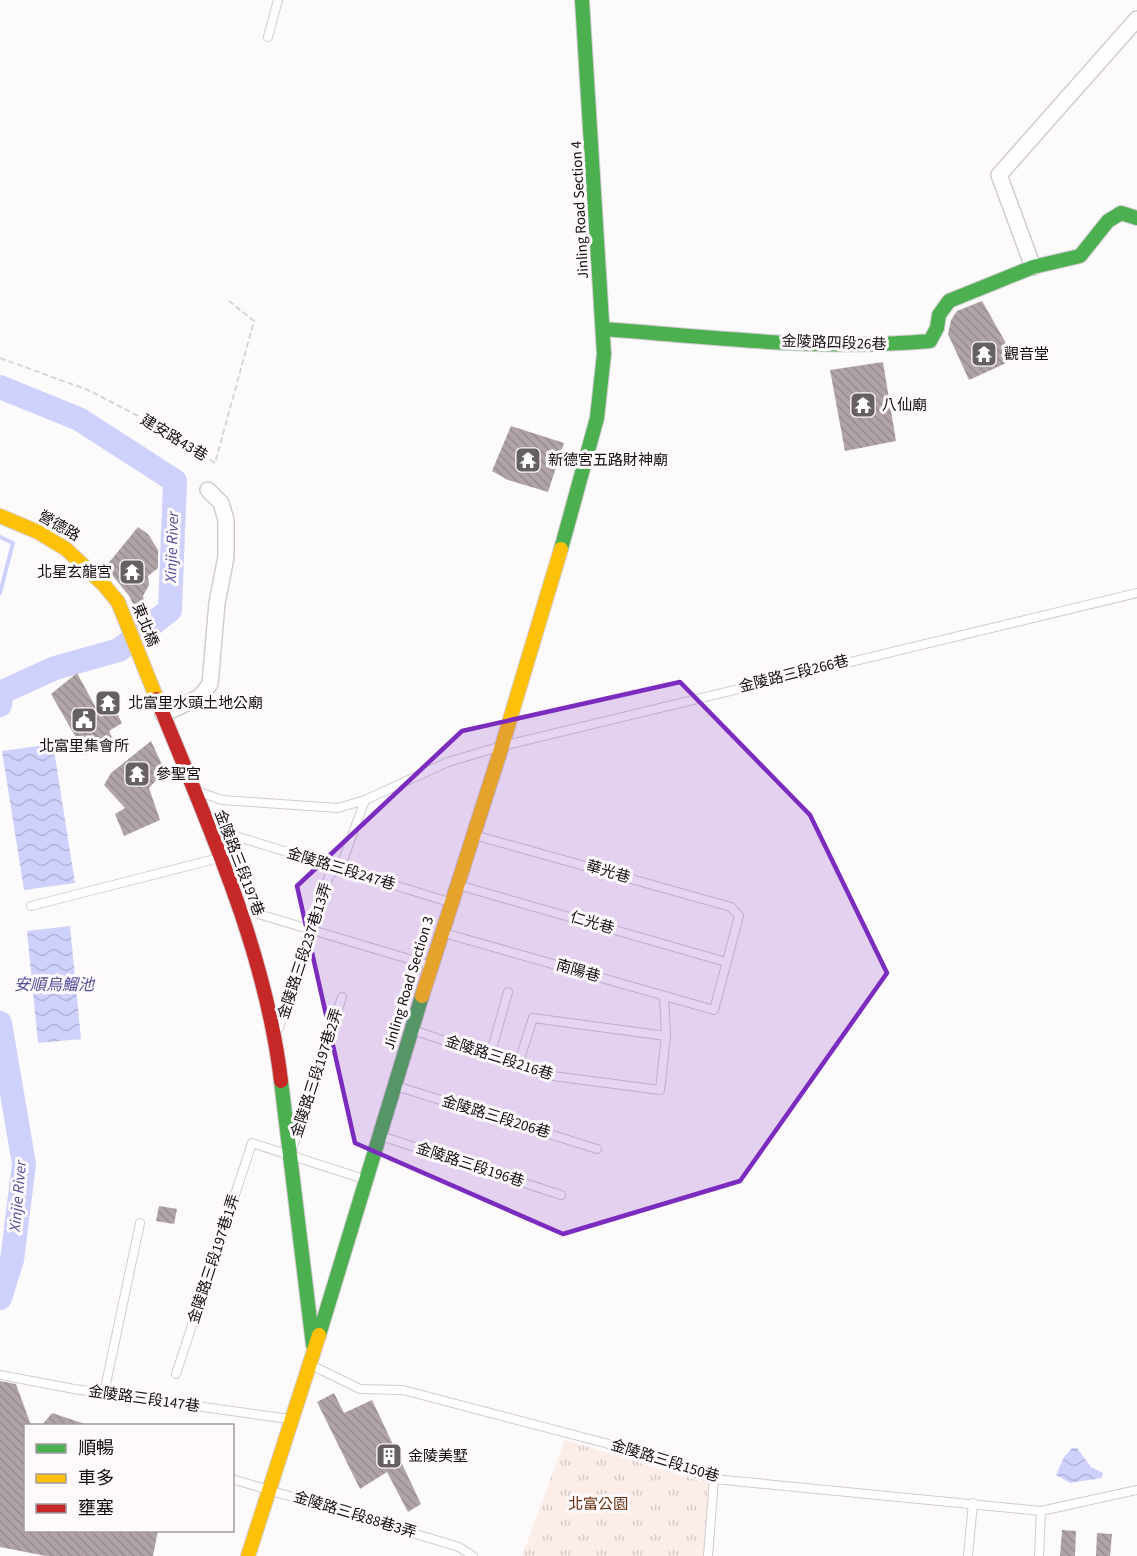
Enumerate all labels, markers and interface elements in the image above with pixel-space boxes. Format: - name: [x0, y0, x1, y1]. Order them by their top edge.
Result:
- street label: Jinling Road Section 4: [566, 140, 594, 280]
- street label: 金陵路四段26巷: [781, 331, 887, 355]
- temple icon: 觀音堂: [969, 339, 999, 369]
- place label: 觀音堂: [1004, 344, 1049, 365]
- temple icon: 八仙廟: [848, 390, 878, 420]
- place label: 八仙廟: [882, 395, 927, 416]
- street label: 建安路43巷: [136, 410, 212, 466]
- temple icon: 新德宮五路財神廟: [513, 445, 543, 475]
- place label: 新德宮五路財神廟: [548, 450, 668, 471]
- street label: 營德路: [34, 506, 84, 546]
- water label: Xinjie River: [160, 509, 184, 584]
- temple icon: 北星玄龍宮: [117, 557, 147, 587]
- place label: 北星玄龍宮: [37, 562, 112, 583]
- street label: 東北橋: [127, 600, 163, 650]
- street label: 金陵路三段266巷: [737, 650, 851, 698]
- temple icon: 北富里水頭土地公廟: [93, 688, 123, 718]
- place label: 北富里水頭土地公廟: [128, 693, 263, 714]
- public building icon: 北富里集會所: [69, 705, 99, 735]
- place label: 北富里集會所: [39, 736, 129, 757]
- temple icon: 參聖宮: [122, 759, 152, 789]
- place label: 參聖宮: [156, 764, 201, 785]
- street label: 金陵路三段197巷: [209, 807, 269, 919]
- street label: 金陵路三段247巷: [284, 843, 398, 895]
- street label: 華光巷: [583, 856, 633, 888]
- street label: 金陵路三段237巷13弄: [273, 880, 337, 1022]
- street label: 仁光巷: [567, 907, 617, 939]
- street label: Jinling Road Section 3: [379, 914, 439, 1052]
- street label: 南陽巷: [553, 955, 603, 987]
- water label: 安順烏鰡池: [14, 974, 96, 996]
- street label: 金陵路三段197巷2弄: [286, 1006, 348, 1140]
- street label: 金陵路三段216巷: [442, 1031, 556, 1085]
- street label: 金陵路三段206巷: [439, 1091, 553, 1143]
- street label: 金陵路三段196巷: [413, 1138, 527, 1192]
- water label: Xinjie River: [4, 1158, 32, 1234]
- street label: 金陵路三段197巷1弄: [183, 1192, 245, 1326]
- street label: 金陵路三段147巷: [87, 1381, 201, 1417]
- legend: [24, 1424, 234, 1532]
- street label: 金陵路三段150巷: [608, 1435, 722, 1487]
- text: 順暢: [78, 1436, 114, 1461]
- building icon: 金陵美墅: [374, 1441, 404, 1471]
- place label: 金陵美墅: [408, 1446, 468, 1467]
- text: 車多: [78, 1466, 114, 1491]
- street label: 金陵路三段88巷3弄: [291, 1486, 419, 1544]
- park label: 北富公園: [568, 1494, 628, 1515]
- text: 壅塞: [78, 1496, 114, 1521]

